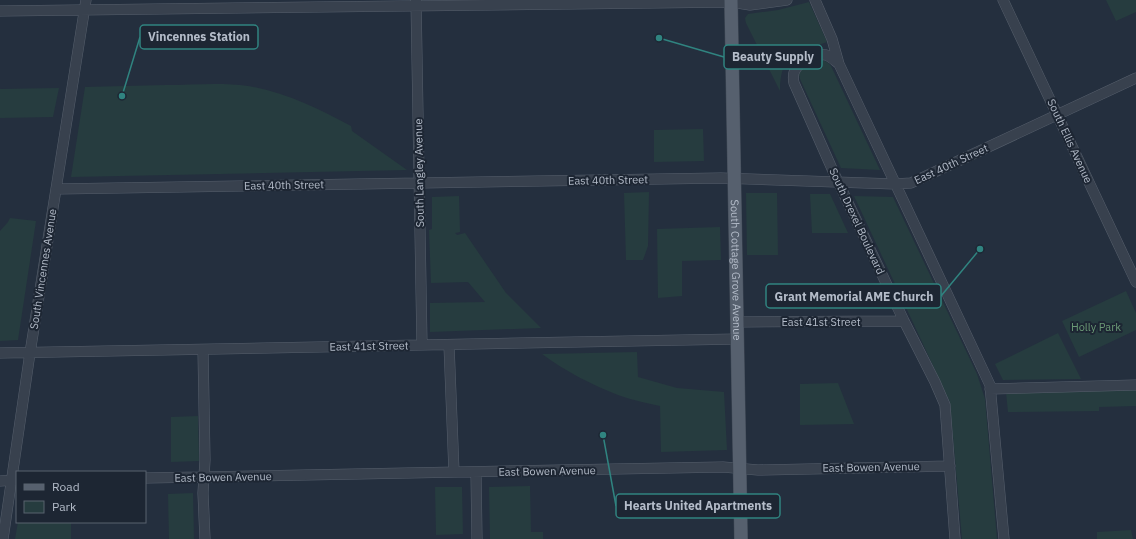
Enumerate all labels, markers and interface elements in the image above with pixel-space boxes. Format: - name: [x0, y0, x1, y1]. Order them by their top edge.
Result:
- callout: Vincennes Station: [140, 25, 258, 49]
- text: Vincennes Station: [148, 29, 250, 44]
- callout: Beauty Supply: [724, 45, 822, 69]
- text: Beauty Supply: [732, 49, 814, 64]
- street label: South Ellis Avenue: [1044, 97, 1096, 185]
- street label: South Langley Avenue: [411, 119, 427, 227]
- street label: East 40th Street: [912, 141, 990, 187]
- street label: South Drexel Boulevard: [826, 166, 888, 276]
- street label: East 40th Street: [568, 172, 648, 188]
- street label: East 40th Street: [244, 177, 324, 193]
- street label: South Cottage Grove Avenue: [728, 199, 744, 341]
- street label: South Vincennes Avenue: [27, 208, 59, 330]
- callout: Grant Memorial AME Church: [766, 284, 941, 308]
- text: Grant Memorial AME Church: [775, 289, 933, 304]
- street label: East 41st Street: [781, 315, 861, 329]
- park label: Holly Park: [1071, 320, 1121, 334]
- street label: East 41st Street: [329, 338, 409, 354]
- street label: East Bowen Avenue: [822, 459, 920, 475]
- street label: East Bowen Avenue: [498, 463, 596, 479]
- street label: East Bowen Avenue: [174, 469, 272, 485]
- legend: [16, 471, 146, 523]
- text: Road: [52, 479, 80, 494]
- callout: Hearts United Apartments: [616, 494, 780, 518]
- text: Hearts United Apartments: [624, 498, 772, 513]
- text: Park: [52, 499, 77, 514]

